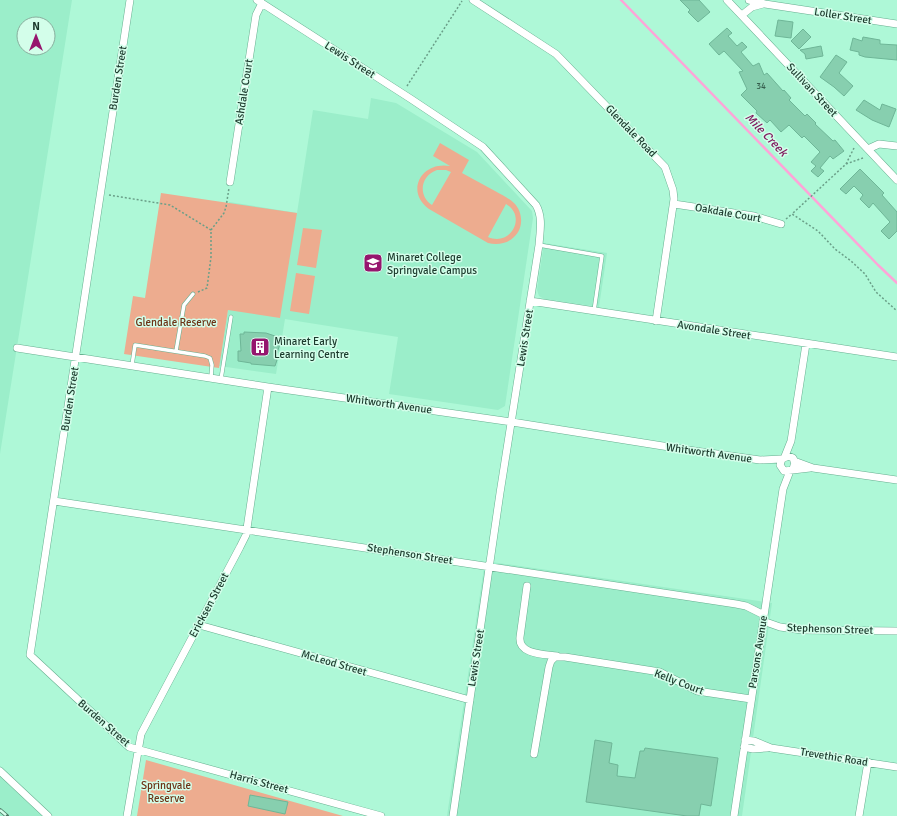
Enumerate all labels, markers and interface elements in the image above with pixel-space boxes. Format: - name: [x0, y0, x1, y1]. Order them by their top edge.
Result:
- street label: Loller Street: [813, 5, 873, 27]
- north arrow: [16, 16, 56, 56]
- text: N: [32, 20, 40, 33]
- street label: Lewis Street: [322, 39, 378, 81]
- street label: Burden Street: [106, 45, 130, 111]
- street label: Ashdale Court: [232, 58, 256, 126]
- street label: Sullivan Street: [784, 60, 840, 120]
- house number: 34: [756, 81, 766, 92]
- street label: Glendale Road: [603, 102, 659, 160]
- water label: Mile Creek: [742, 110, 791, 161]
- street label: Oakdale Court: [694, 201, 762, 225]
- place label: Minaret College Springvale Campus: [387, 251, 477, 277]
- school or university icon: Minaret College Springvale Campus: [362, 252, 384, 274]
- street label: Lewis Street: [514, 308, 536, 368]
- park label: Glendale Reserve: [135, 316, 217, 329]
- street label: Avondale Street: [676, 318, 752, 342]
- place label: Minaret Early Learning Centre: [274, 335, 349, 361]
- building icon: Minaret Early Learning Centre: [249, 336, 271, 358]
- street label: Burden Street: [58, 366, 82, 432]
- street label: Whitworth Avenue: [345, 392, 433, 416]
- street label: Whitworth Avenue: [665, 441, 753, 465]
- street label: Stephenson Street: [366, 541, 454, 567]
- street label: Ericksen Street: [186, 570, 232, 640]
- street label: Parsons Avenue: [746, 615, 770, 689]
- street label: Stephenson Street: [787, 621, 873, 637]
- street label: Lewis Street: [465, 628, 487, 688]
- street label: McLeod Street: [300, 647, 368, 679]
- street label: Kelly Court: [652, 667, 706, 697]
- street label: Burden Street: [75, 697, 133, 749]
- street label: Trevethic Road: [799, 745, 869, 769]
- street label: Harris Street: [228, 768, 290, 796]
- park label: Springvale Reserve: [141, 779, 191, 805]

